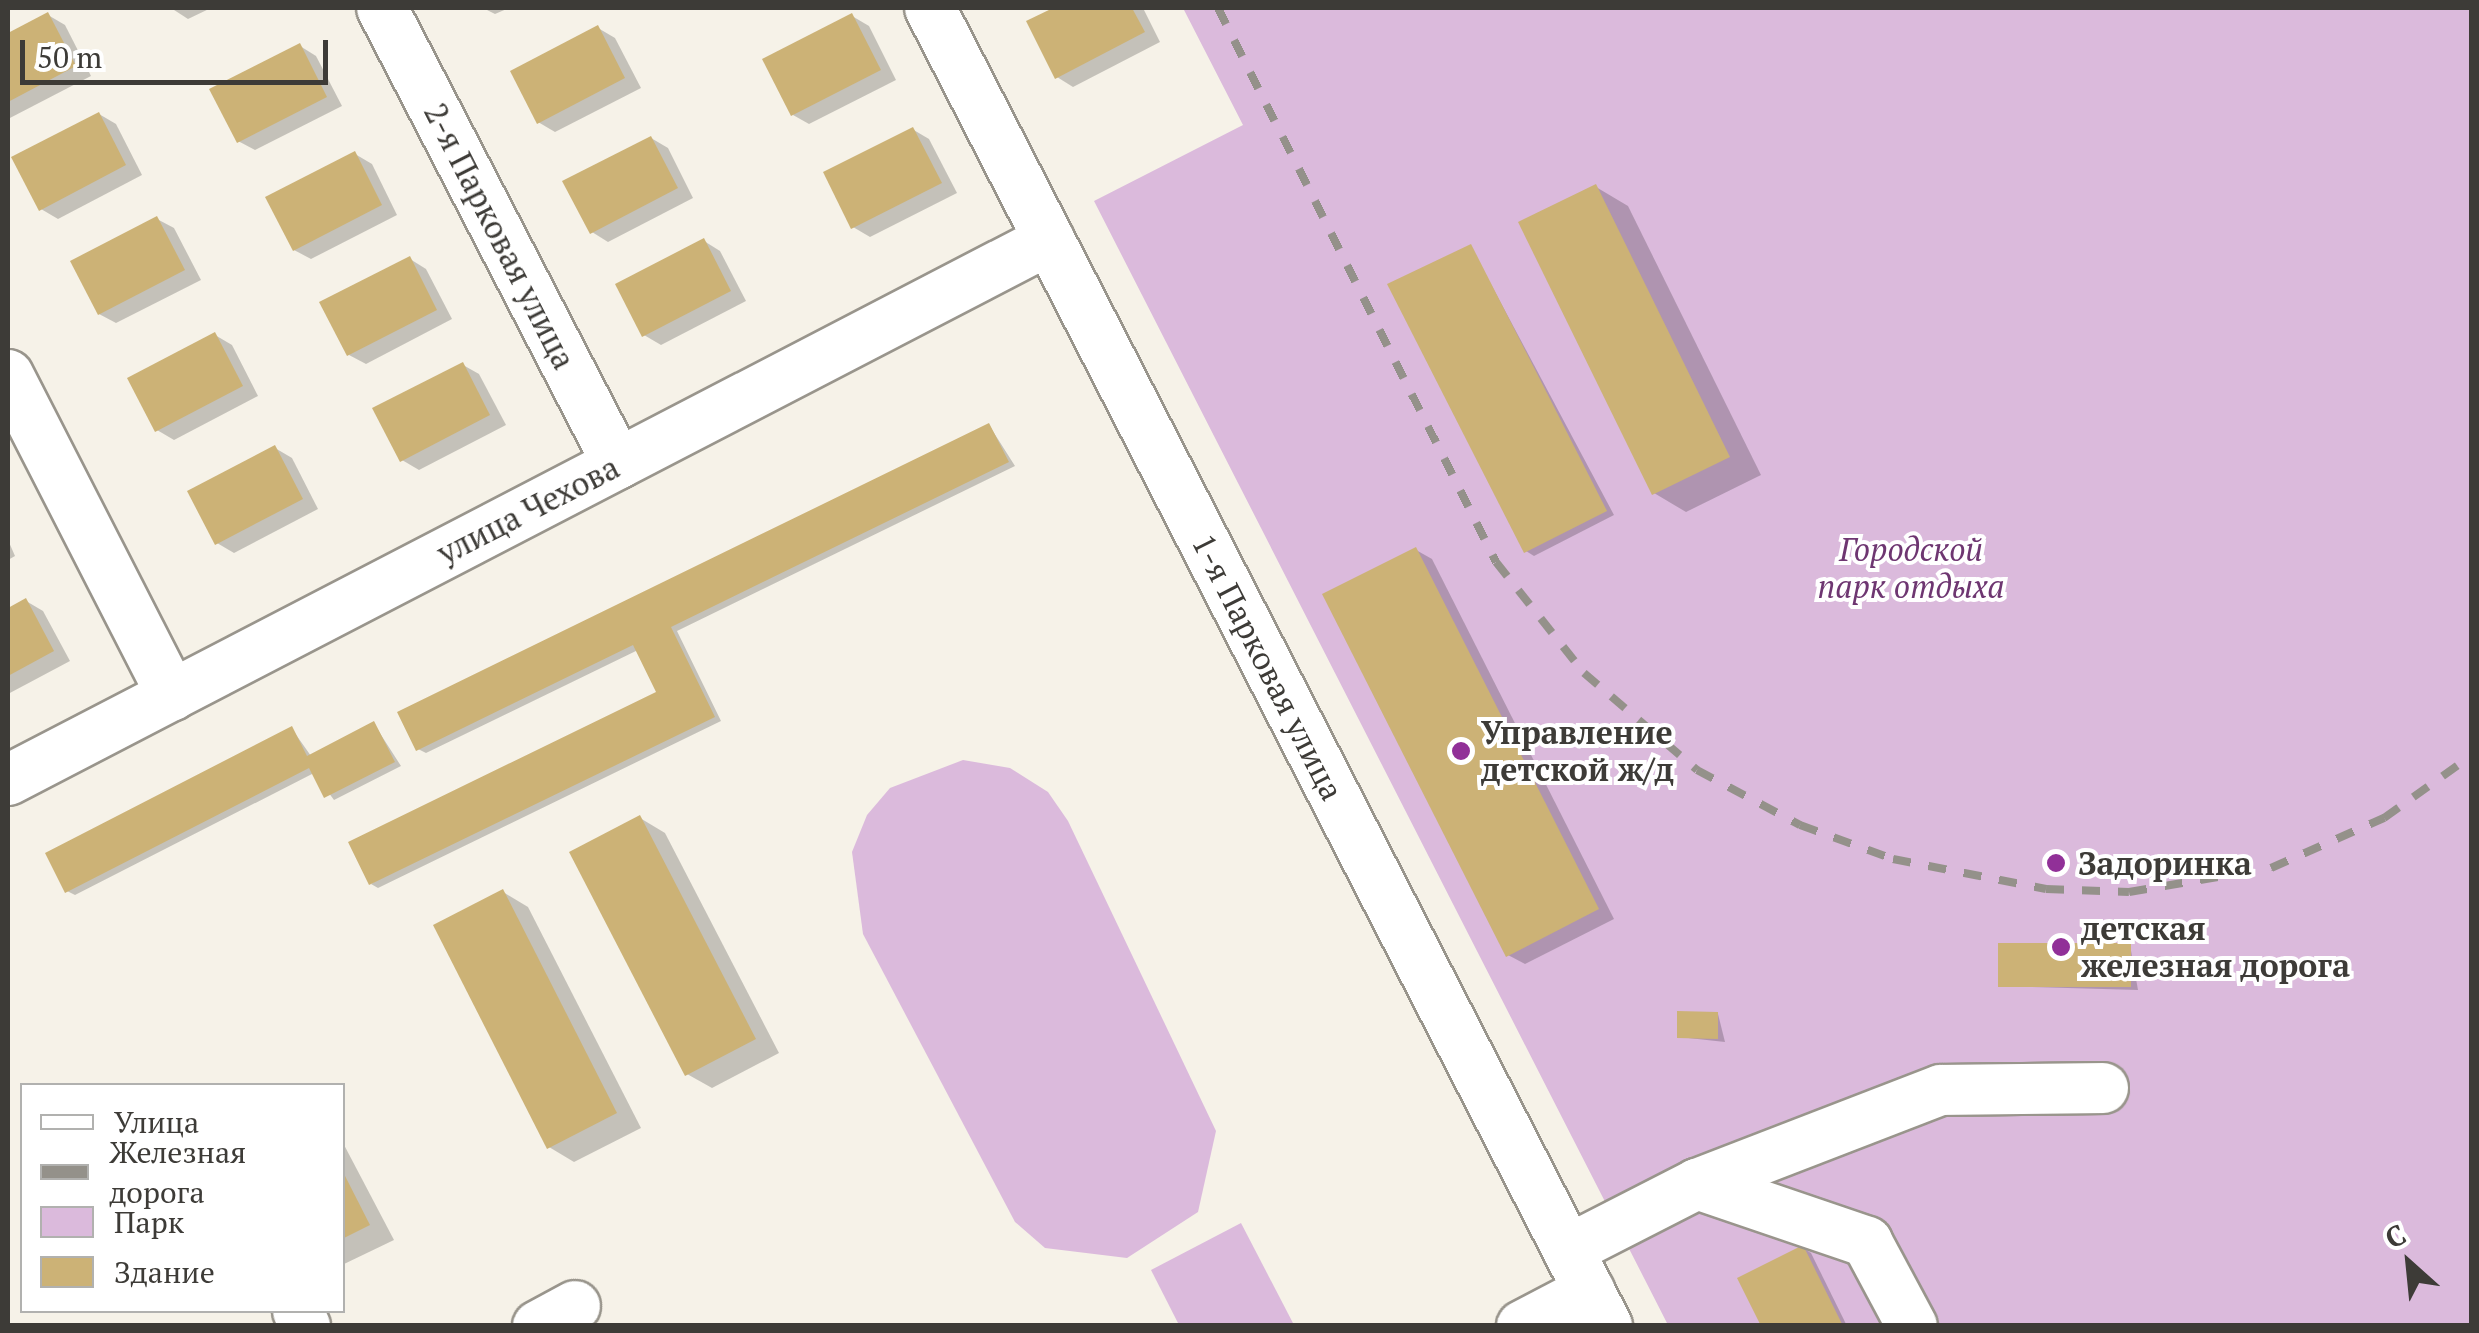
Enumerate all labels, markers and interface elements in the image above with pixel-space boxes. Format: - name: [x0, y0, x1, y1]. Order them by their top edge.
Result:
- scale bar: [25, 20, 332, 82]
- text: 50 m: [37, 37, 102, 77]
- street label: 2-я Парковая улица: [416, 97, 584, 375]
- street label: улица Чехова: [431, 448, 625, 572]
- street label: 1-я Парковая улица: [1184, 528, 1352, 806]
- park label: Городской парк отдыха: [1818, 531, 2004, 606]
- place label: Управление детской ж/д: [1481, 714, 1674, 789]
- marker: Управление детской ж/д: [1450, 740, 1472, 762]
- place label: Задоринка: [2078, 844, 2252, 882]
- marker: Задоринка: [2043, 850, 2069, 876]
- place label: детская железная дорога: [2081, 910, 2351, 985]
- marker: детская железная дорога: [2050, 936, 2072, 958]
- legend: [20, 1083, 345, 1313]
- text: Улица: [114, 1102, 199, 1142]
- text: Железная дорога: [109, 1132, 246, 1212]
- text: Парк: [114, 1202, 184, 1242]
- north arrow: [2359, 1213, 2459, 1313]
- text: С: [2379, 1215, 2412, 1256]
- text: Здание: [114, 1252, 215, 1292]

